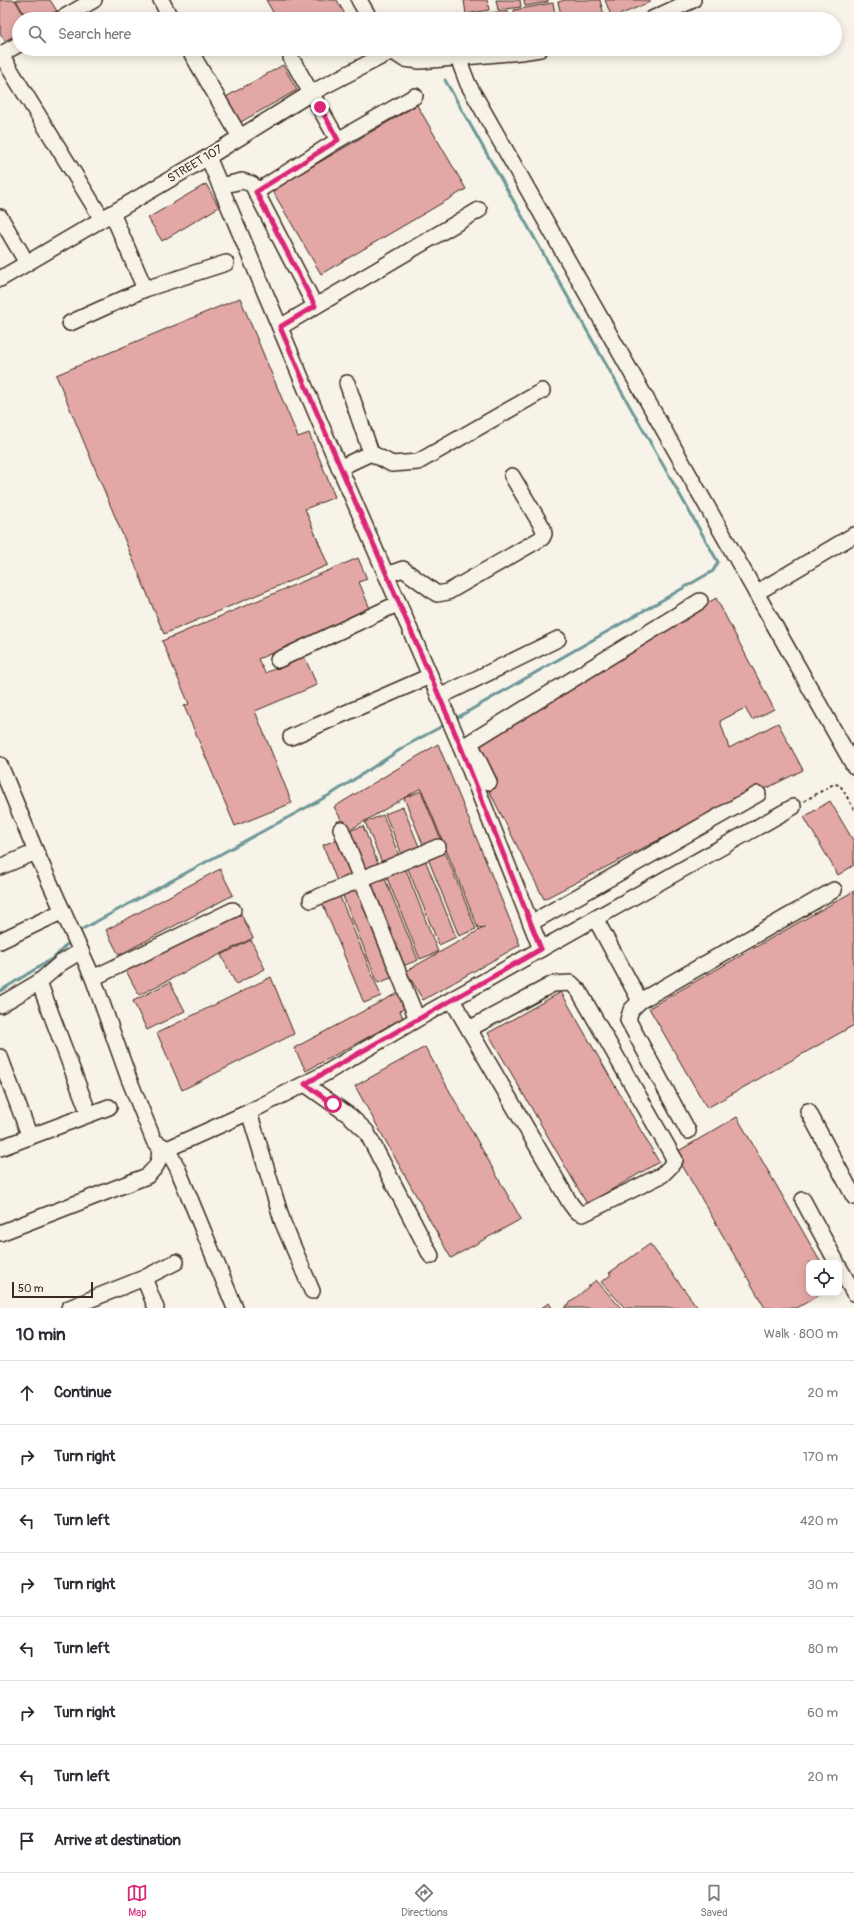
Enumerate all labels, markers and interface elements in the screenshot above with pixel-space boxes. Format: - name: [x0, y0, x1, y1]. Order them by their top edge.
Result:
- search box: [12, 12, 842, 56]
- icon: search: [26, 23, 48, 45]
- text: Search here: [58, 25, 131, 44]
- route end: [311, 98, 329, 116]
- street label: STREET 107: [165, 141, 226, 186]
- route start: [324, 1095, 342, 1113]
- map controls: [806, 1260, 842, 1296]
- button: locate: [806, 1260, 842, 1296]
- scale bar: [12, 1280, 93, 1299]
- text: 50 m: [18, 1282, 44, 1295]
- text: 10 min: [16, 1324, 66, 1345]
- text: Walk · 800 m: [764, 1326, 838, 1342]
- icon: ahead: [16, 1382, 38, 1404]
- text: Continue: [54, 1383, 112, 1402]
- text: 20 m: [807, 1385, 838, 1401]
- icon: right: [16, 1446, 38, 1468]
- text: Turn right: [54, 1447, 115, 1466]
- text: 170 m: [803, 1449, 838, 1465]
- icon: left: [16, 1510, 38, 1532]
- text: Turn left: [54, 1511, 110, 1530]
- text: 420 m: [800, 1513, 838, 1529]
- icon: right: [16, 1574, 38, 1596]
- text: Turn right: [54, 1575, 115, 1594]
- text: 30 m: [808, 1577, 838, 1593]
- icon: left: [16, 1638, 38, 1660]
- text: Turn left: [54, 1639, 110, 1658]
- text: 80 m: [808, 1641, 838, 1657]
- icon: right: [16, 1702, 38, 1724]
- text: Turn right: [54, 1703, 115, 1722]
- text: 60 m: [807, 1705, 838, 1721]
- icon: left: [16, 1766, 38, 1788]
- text: Turn left: [54, 1767, 110, 1786]
- text: 20 m: [807, 1769, 838, 1785]
- icon: arrive: [16, 1830, 38, 1852]
- text: Arrive at destination: [54, 1831, 181, 1850]
- tab: Map: [126, 1882, 148, 1919]
- tab: Directions: [401, 1882, 448, 1919]
- tab: Saved: [700, 1882, 728, 1919]

